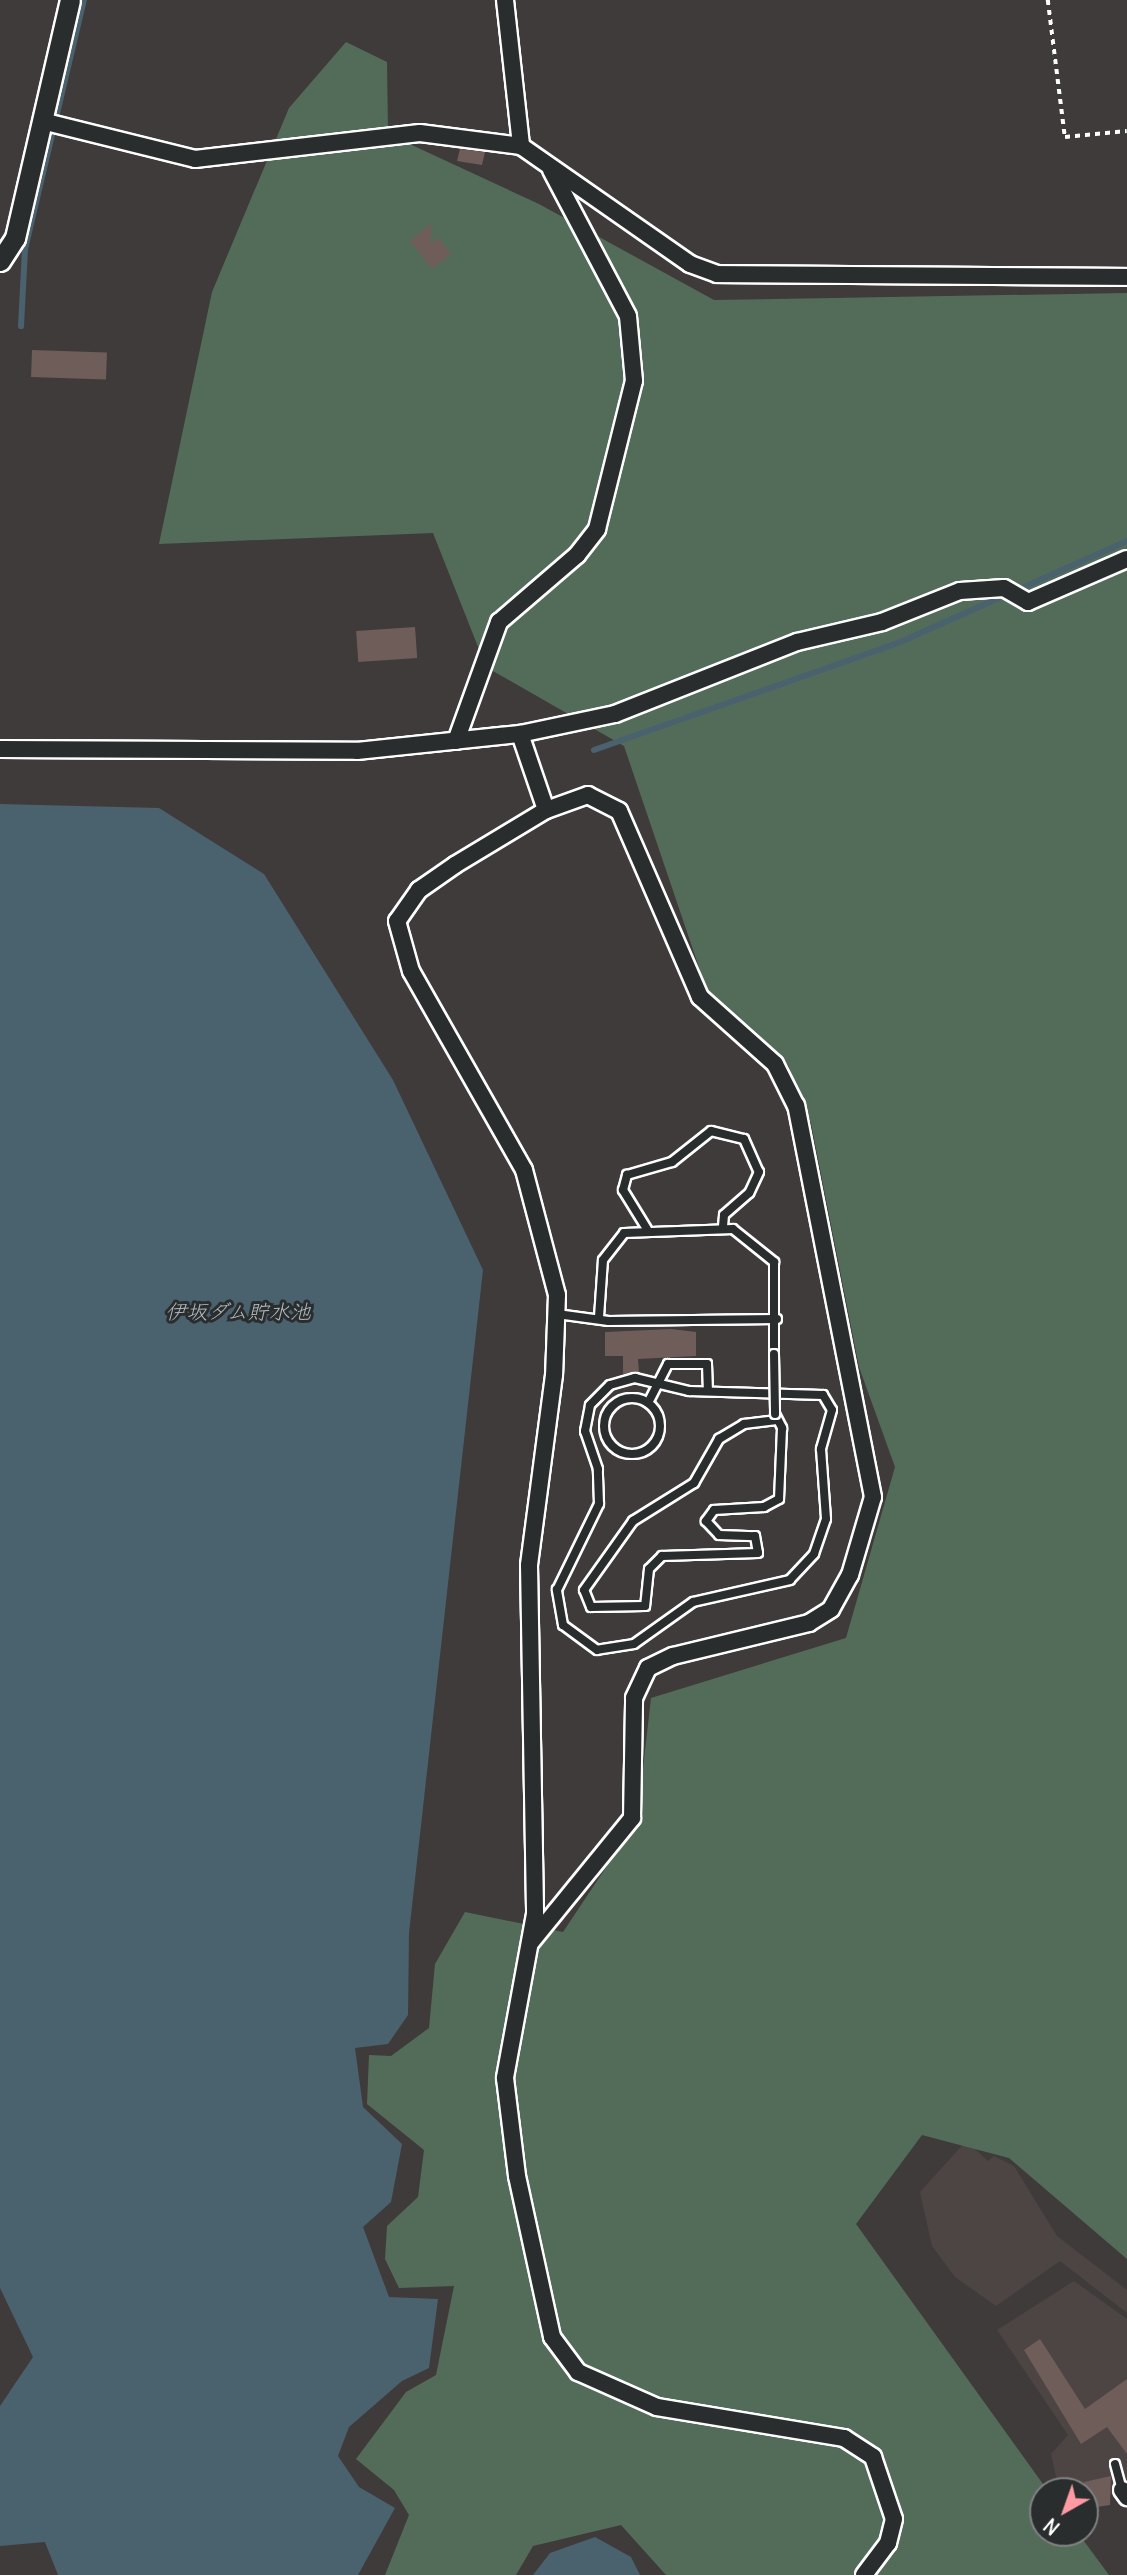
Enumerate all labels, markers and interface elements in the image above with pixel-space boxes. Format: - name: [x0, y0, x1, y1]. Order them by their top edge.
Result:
- water label: 伊坂ダム貯水池: [165, 1299, 311, 1325]
- north arrow: [1029, 2477, 1099, 2547]
- text: N: [1039, 2513, 1065, 2540]

